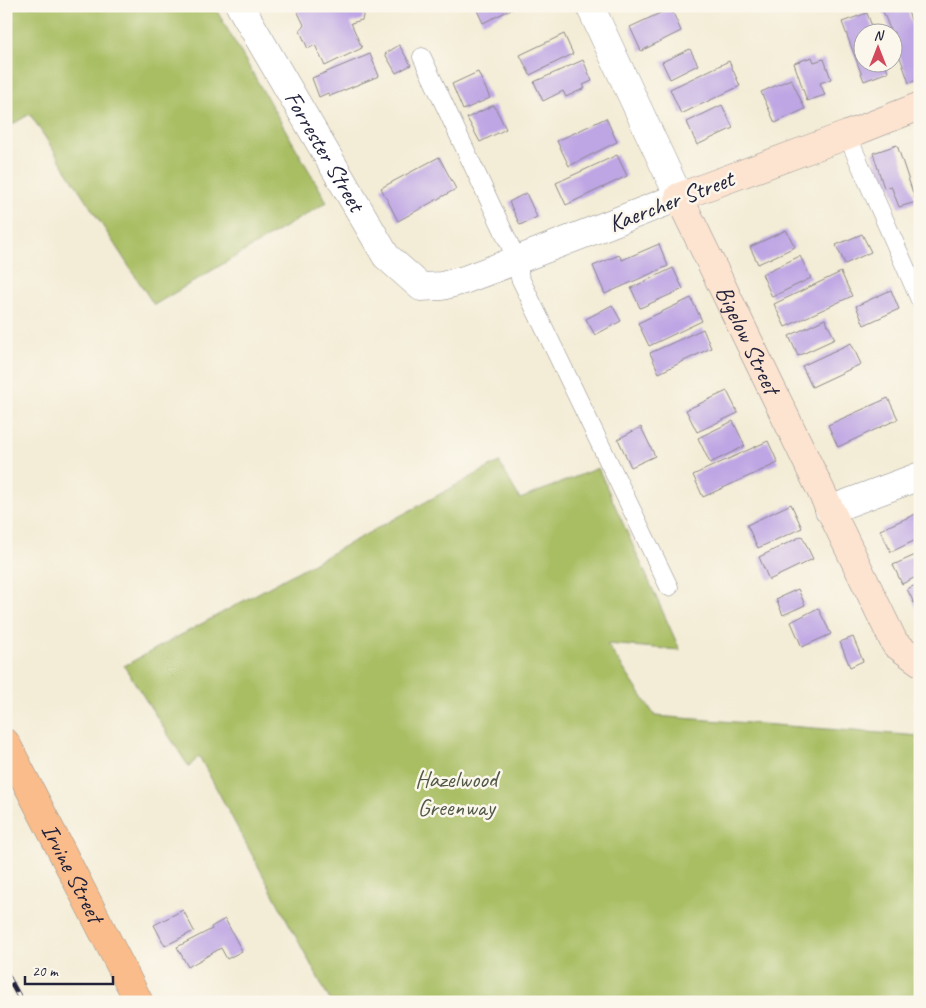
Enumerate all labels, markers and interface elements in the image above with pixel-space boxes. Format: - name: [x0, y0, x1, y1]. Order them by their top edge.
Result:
- north arrow: [854, 22, 904, 72]
- text: N: [874, 27, 885, 44]
- street label: Forrester Street: [278, 86, 373, 218]
- street label: Kaercher Street: [604, 163, 740, 239]
- street label: Bigelow Street: [709, 281, 788, 401]
- park label: Hazelwood Greenway: [415, 764, 501, 822]
- street label: Irvine Street: [35, 818, 112, 930]
- scale bar: [25, 953, 112, 985]
- text: 20 m: [32, 962, 59, 981]

